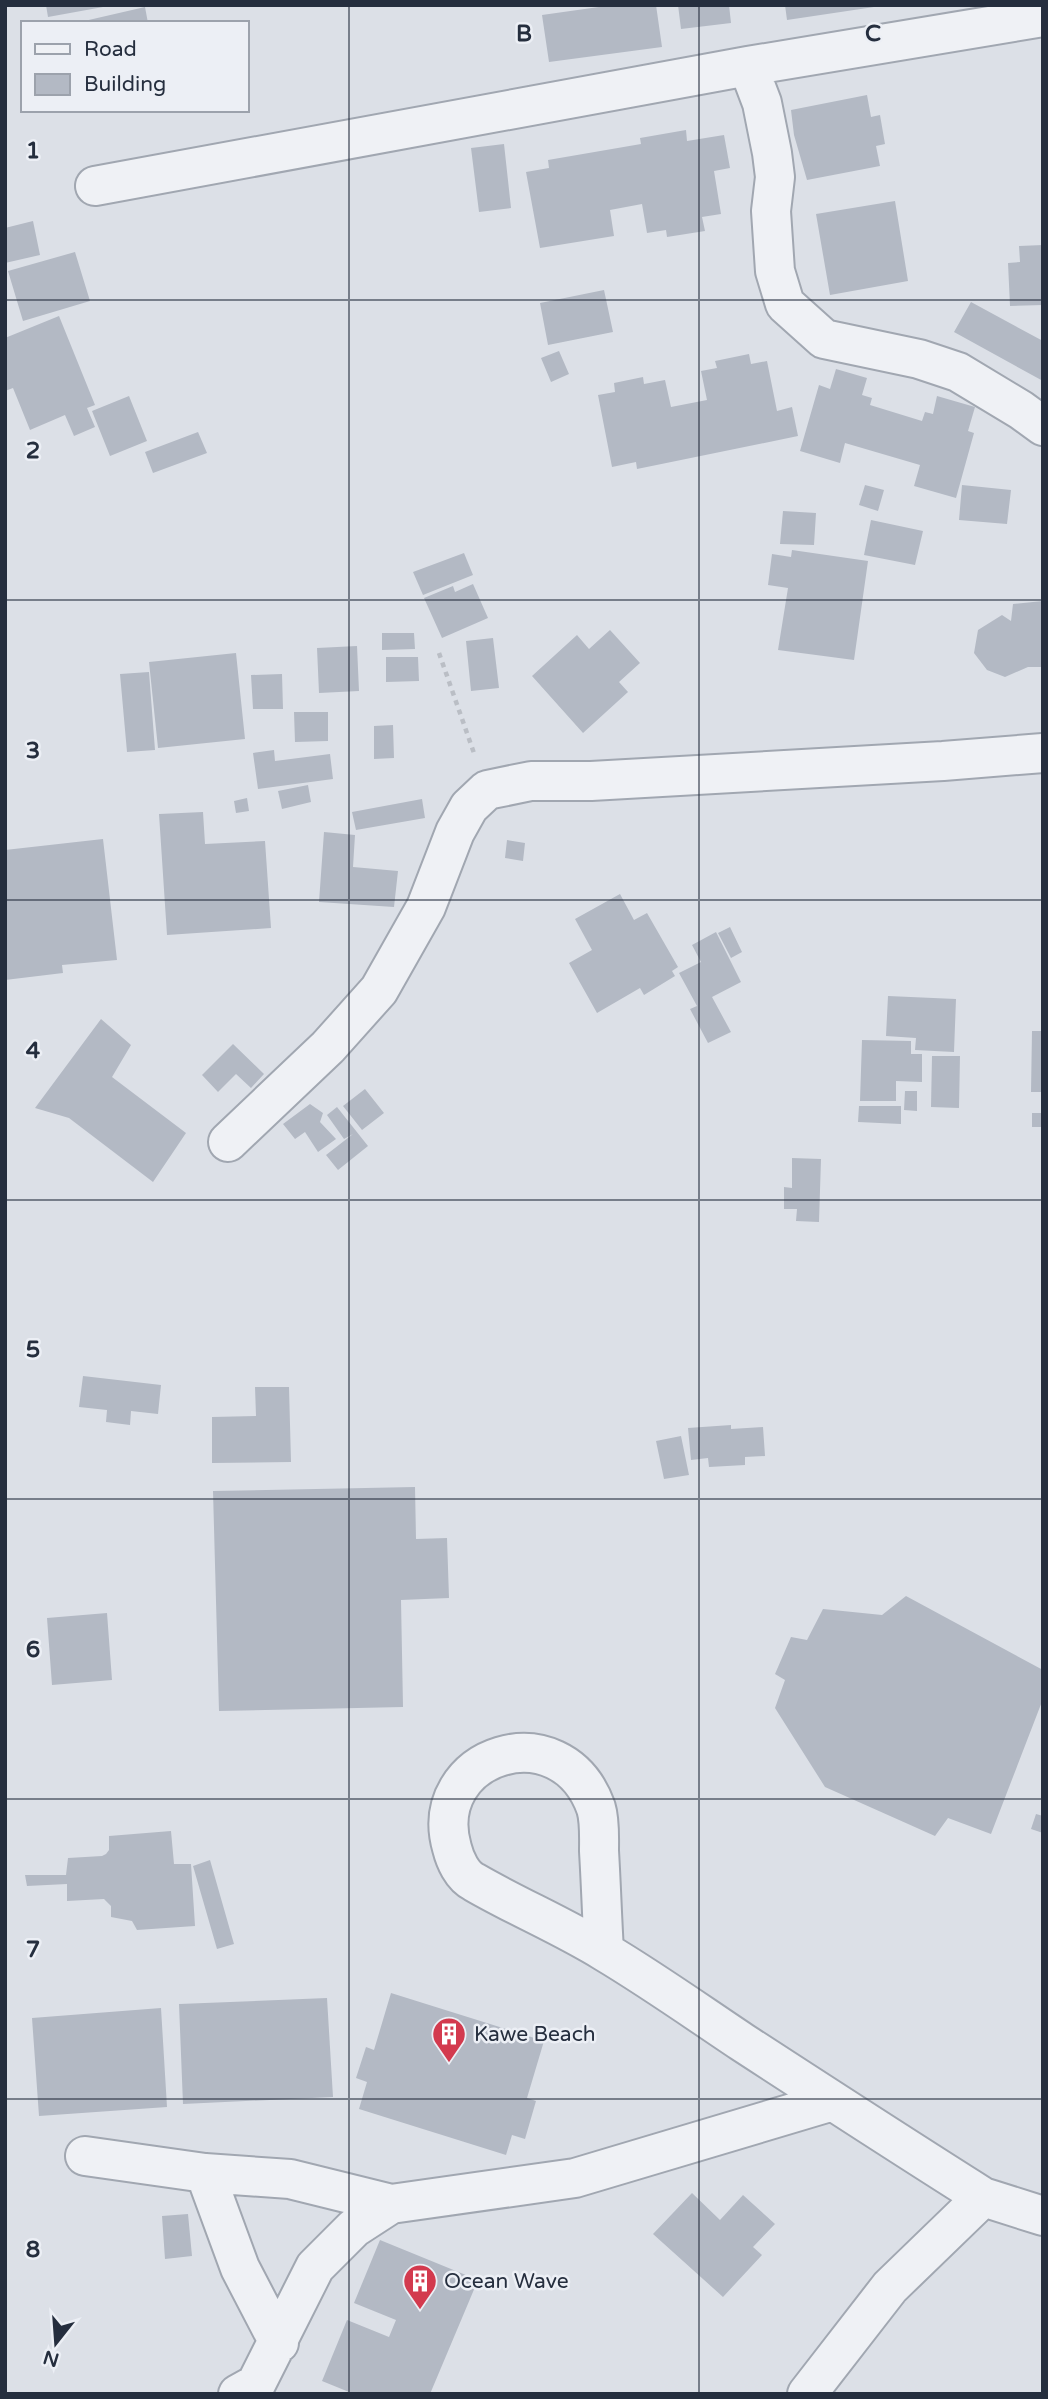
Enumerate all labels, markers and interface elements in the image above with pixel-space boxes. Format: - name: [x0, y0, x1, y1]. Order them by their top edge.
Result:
- text: B: [516, 20, 532, 48]
- text: C: [865, 20, 881, 48]
- legend: [21, 21, 248, 112]
- text: Road: [84, 37, 137, 62]
- text: Building: [84, 72, 166, 97]
- text: 1: [26, 137, 40, 165]
- text: 2: [26, 437, 40, 465]
- text: 3: [26, 737, 40, 765]
- text: 4: [26, 1037, 41, 1065]
- text: 5: [26, 1336, 40, 1364]
- text: 6: [26, 1636, 40, 1664]
- text: 7: [26, 1936, 40, 1964]
- building icon: Kawe Beach: [430, 2015, 468, 2064]
- place label: Kawe Beach: [474, 2022, 596, 2047]
- text: 8: [26, 2236, 40, 2264]
- building icon: Ocean Wave: [401, 2262, 439, 2311]
- place label: Ocean Wave: [444, 2269, 569, 2294]
- north arrow: [21, 2308, 91, 2378]
- text: N: [41, 2346, 62, 2371]

